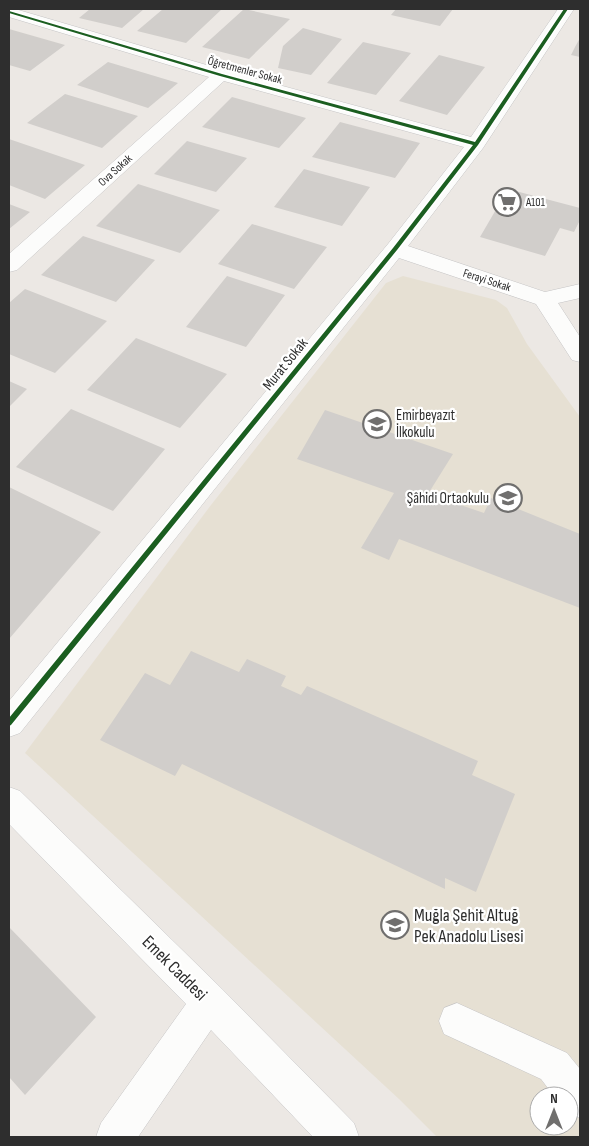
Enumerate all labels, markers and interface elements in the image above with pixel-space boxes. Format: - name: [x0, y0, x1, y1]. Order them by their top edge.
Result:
- street label: Öğretmenler Sokak: [206, 53, 284, 88]
- street label: Ova Sokak: [95, 151, 136, 190]
- supermarket icon: A101: [492, 187, 522, 217]
- place label: A101: [525, 195, 546, 210]
- street label: Ferayi Sokak: [461, 266, 513, 295]
- street label: Murat Sokak: [259, 334, 312, 394]
- place label: Emirbeyazıt İlkokulu: [396, 406, 456, 442]
- school or university icon: Emirbeyazıt İlkokulu: [362, 409, 392, 439]
- school or university icon: Şâhidi Ortaokulu: [493, 483, 523, 513]
- place label: Şâhidi Ortaokulu: [407, 489, 489, 508]
- place label: Muğla Şehit Altuğ Pek Anadolu Lisesi: [414, 905, 523, 947]
- school or university icon: Muğla Şehit Altuğ Pek Anadolu Lisesi: [380, 910, 410, 940]
- street label: Emek Caddesi: [138, 931, 212, 1005]
- north arrow: [529, 1086, 579, 1136]
- text: N: [550, 1090, 558, 1107]

